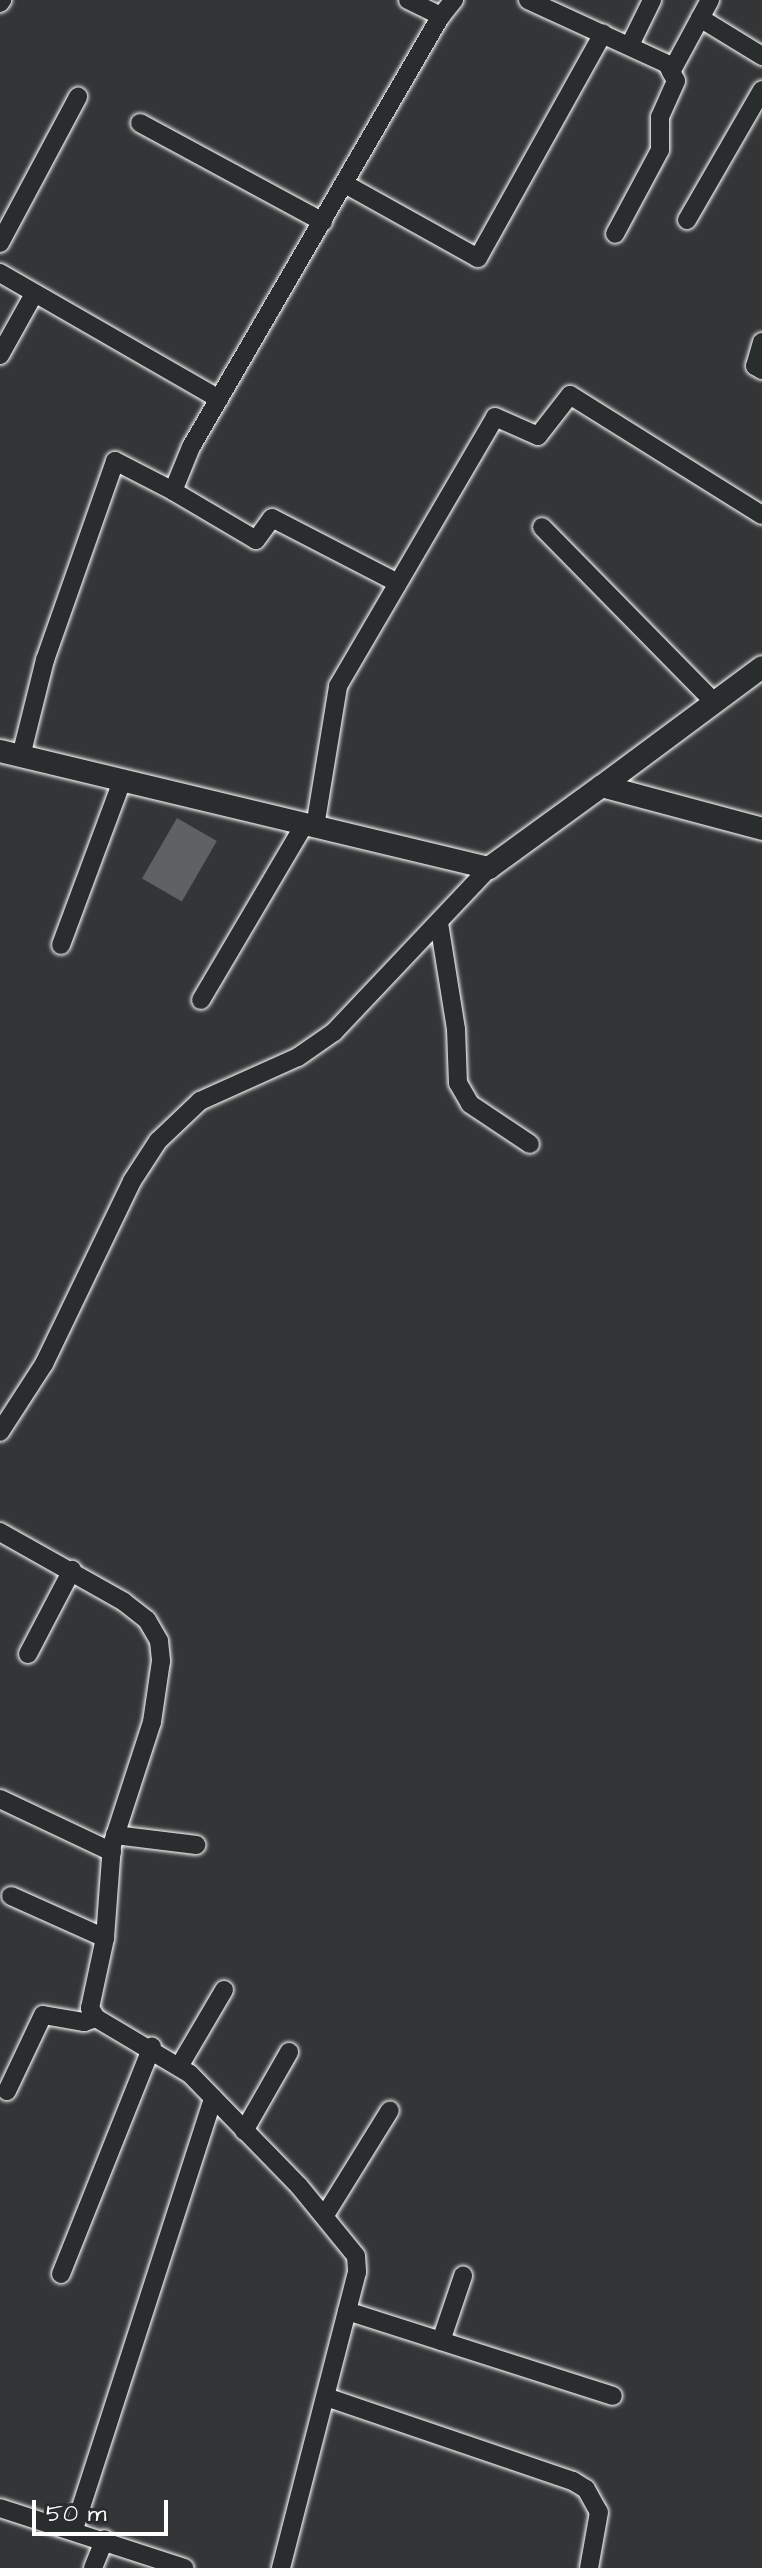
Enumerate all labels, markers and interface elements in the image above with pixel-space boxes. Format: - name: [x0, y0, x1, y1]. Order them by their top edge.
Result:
- scale bar: [36, 2484, 172, 2534]
- text: 50 m: [46, 2497, 106, 2531]

